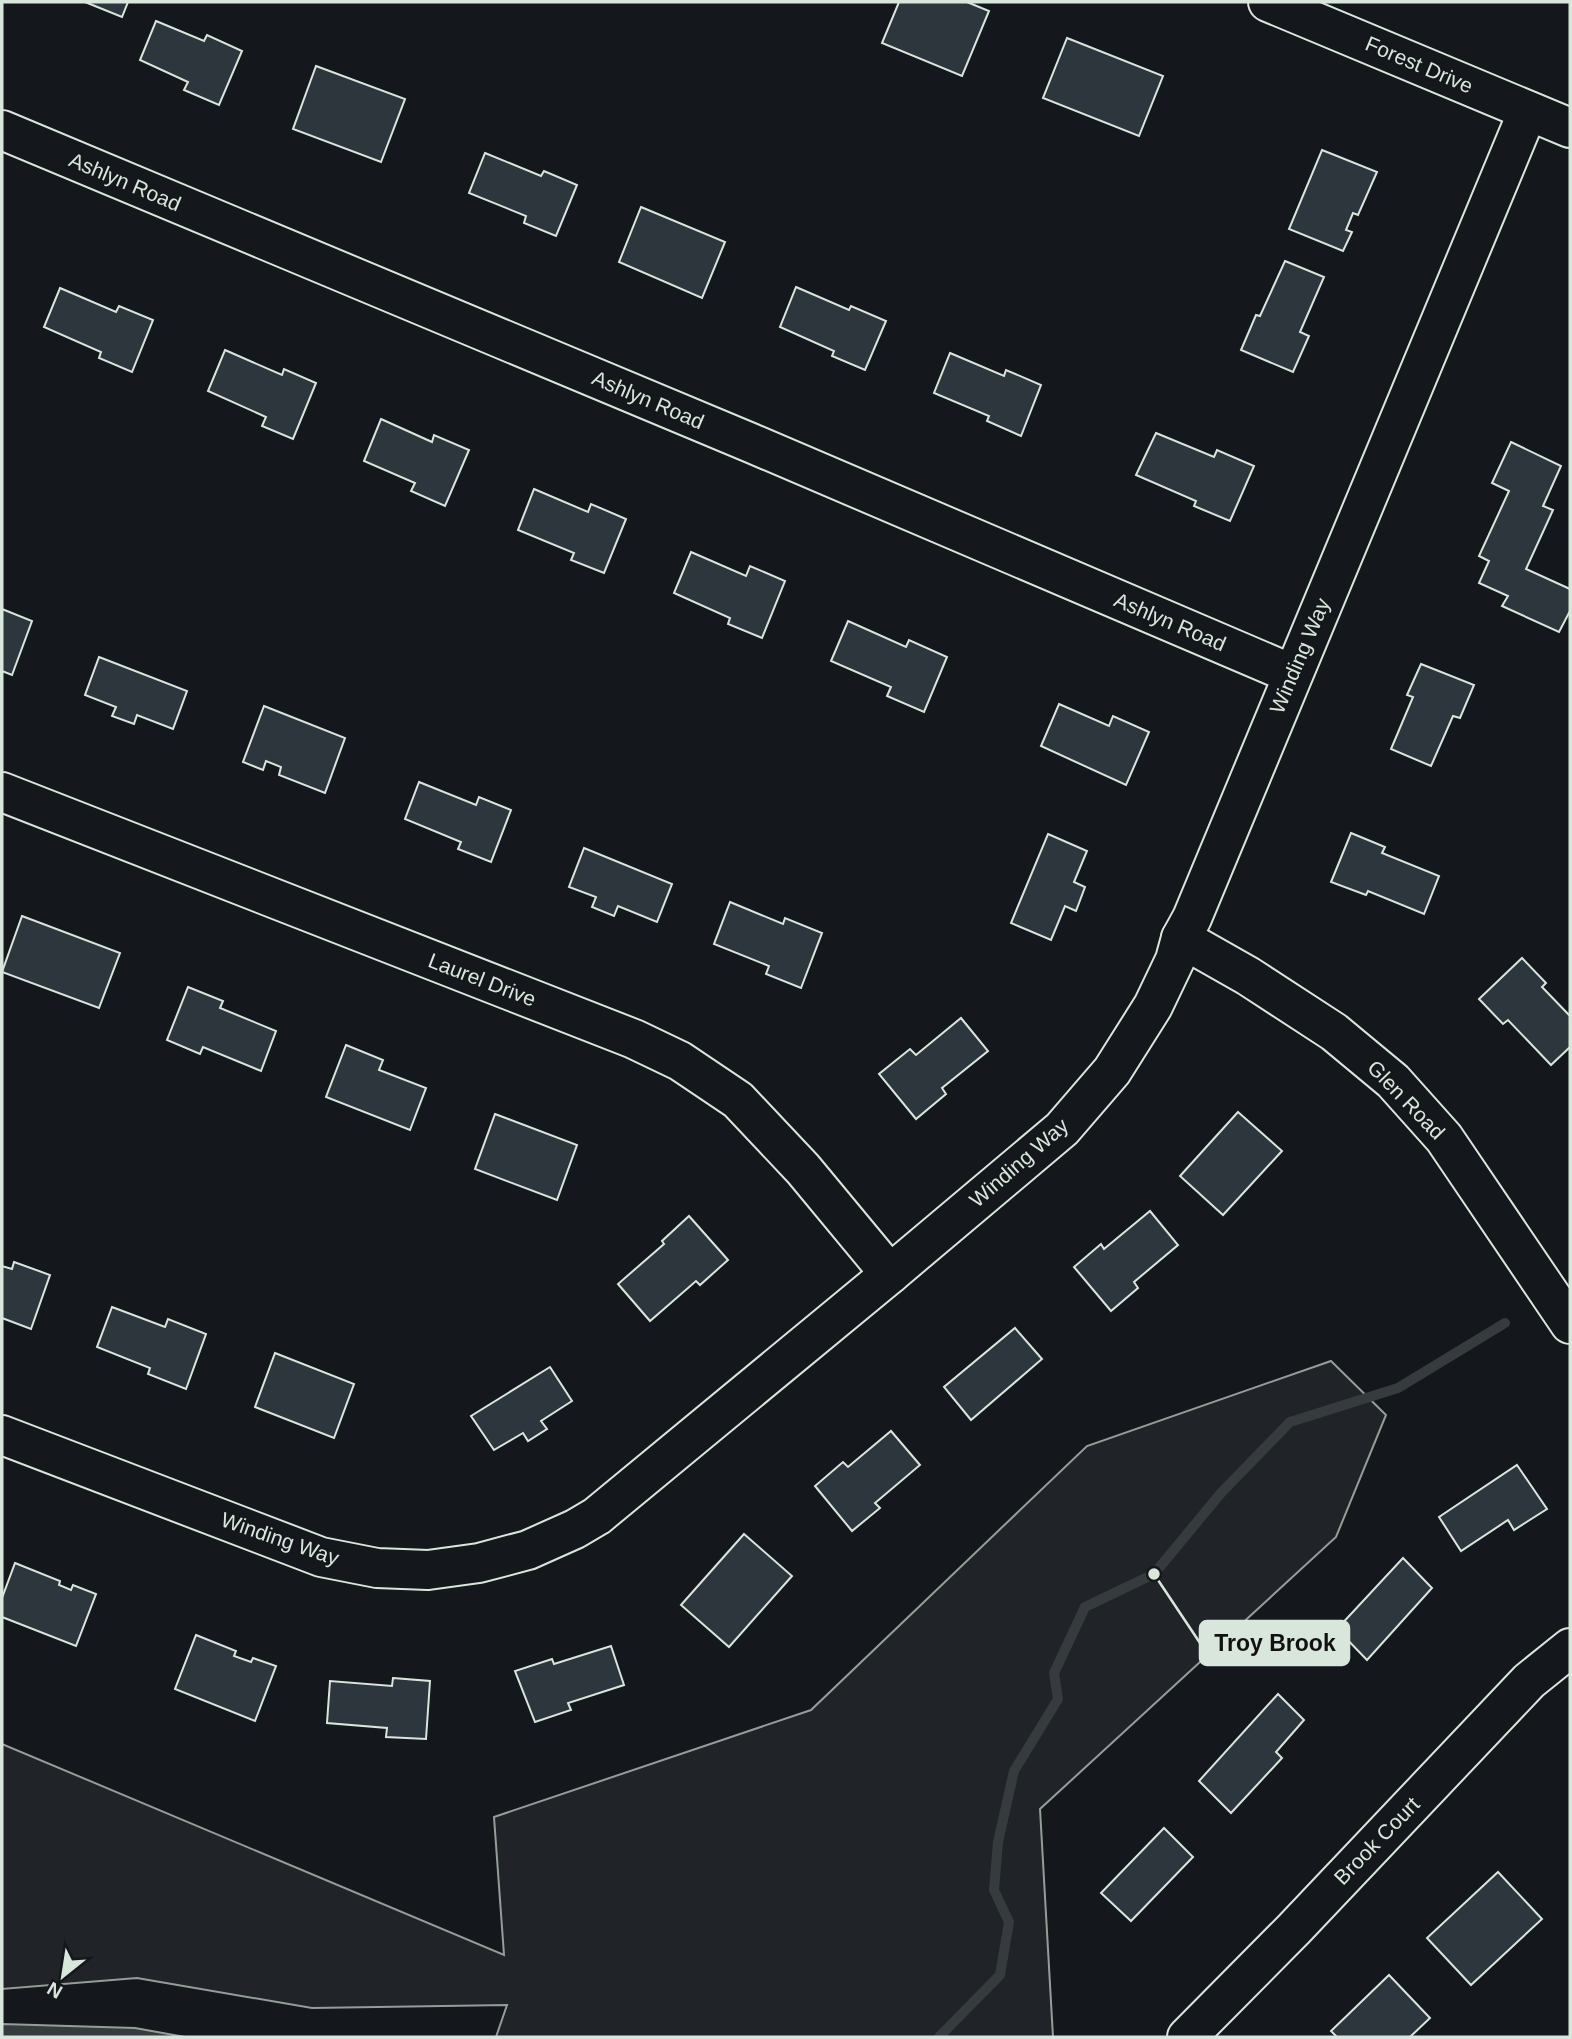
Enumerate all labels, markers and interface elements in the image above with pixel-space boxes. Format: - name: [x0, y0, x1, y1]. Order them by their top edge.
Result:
- street label: Forest Drive: [1362, 32, 1476, 97]
- street label: Ashlyn Road: [66, 148, 184, 215]
- street label: Ashlyn Road: [589, 366, 707, 433]
- street label: Ashlyn Road: [1111, 588, 1229, 655]
- street label: Winding Way: [1265, 594, 1334, 717]
- street label: Laurel Drive: [425, 949, 539, 1011]
- street label: Glen Road: [1363, 1056, 1450, 1144]
- street label: Winding Way: [965, 1113, 1073, 1212]
- street label: Winding Way: [218, 1508, 342, 1570]
- callout: Troy Brook: [1200, 1621, 1349, 1665]
- text: Troy Brook: [1214, 1630, 1336, 1656]
- street label: Brook Court: [1329, 1792, 1424, 1889]
- north arrow: [28, 1941, 98, 2011]
- text: N: [44, 1978, 66, 2003]

